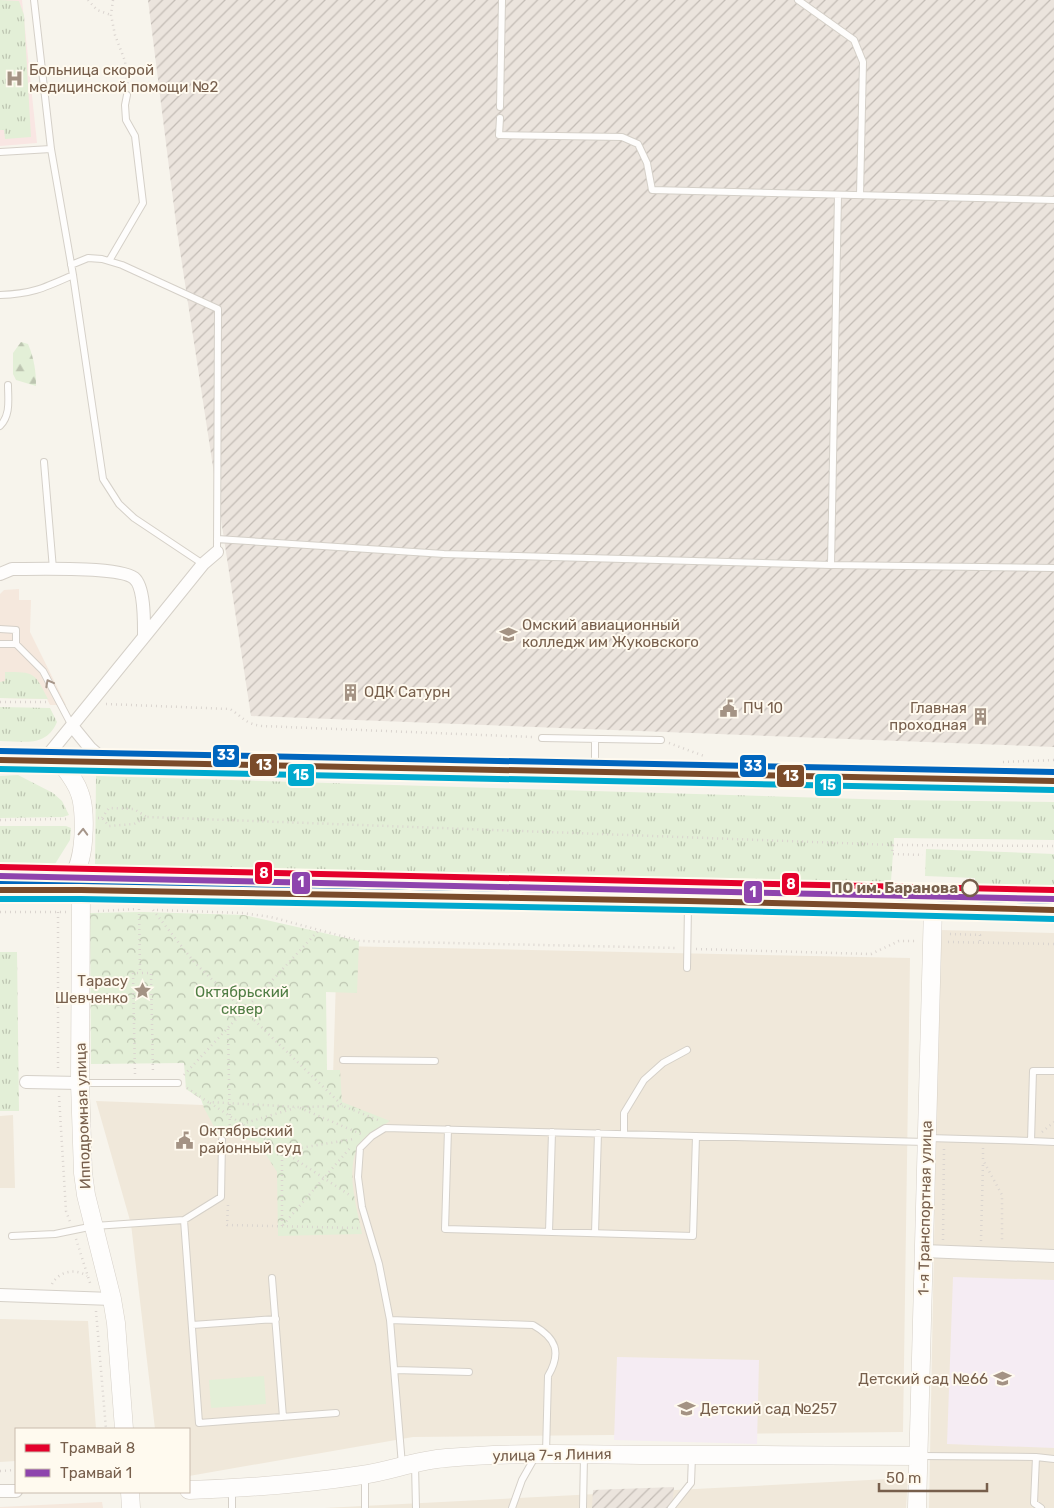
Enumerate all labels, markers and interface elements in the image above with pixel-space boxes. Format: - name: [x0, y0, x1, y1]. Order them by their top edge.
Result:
- place label: Больница скорой медицинской помощи №2: [29, 61, 218, 96]
- hospital icon: Больница скорой медицинской помощи №2: [5, 69, 25, 89]
- place label: Омский авиационный колледж им Жуковского: [522, 616, 699, 651]
- school or university icon: Омский авиационный колледж им Жуковского: [498, 624, 518, 644]
- one-way arrow: [45, 679, 55, 688]
- building icon: ОДК Сатурн: [340, 682, 360, 702]
- place label: ОДК Сатурн: [364, 683, 450, 701]
- public building icon: ПЧ 10: [719, 698, 739, 718]
- place label: ПЧ 10: [743, 699, 783, 717]
- place label: Главная проходная: [889, 699, 967, 734]
- building icon: Главная проходная: [971, 707, 991, 727]
- line badge: 33: [212, 744, 240, 768]
- text: 33: [217, 747, 235, 764]
- line badge: 13: [249, 753, 278, 777]
- line badge: 33: [739, 754, 767, 778]
- text: 13: [256, 757, 272, 774]
- text: 33: [744, 758, 762, 775]
- line badge: 15: [287, 763, 315, 787]
- line badge: 13: [776, 764, 805, 788]
- text: 15: [293, 767, 309, 784]
- text: 13: [783, 768, 799, 785]
- line badge: 15: [814, 773, 842, 797]
- text: 15: [820, 777, 836, 794]
- one-way arrow: [78, 828, 88, 836]
- line badge: 8: [254, 861, 273, 885]
- text: 8: [259, 865, 269, 882]
- line badge: 1: [291, 871, 311, 895]
- line badge: 8: [781, 872, 800, 896]
- text: 1: [298, 874, 305, 891]
- text: 8: [786, 876, 796, 893]
- place label: ПО им. Баранова: [831, 879, 958, 897]
- marker: ПО им. Баранова: [961, 879, 979, 897]
- line badge: 1: [743, 880, 763, 904]
- text: 1: [750, 884, 757, 901]
- place label: Тарасу Шевченко: [55, 972, 128, 1007]
- place icon: Тарасу Шевченко: [132, 980, 152, 1000]
- park label: Октябрьский сквер: [195, 983, 289, 1018]
- street label: Ипподромная улица: [71, 1042, 95, 1190]
- street label: 1-я Транспортная улица: [914, 1120, 936, 1296]
- place label: Октябрьский районный суд: [199, 1122, 301, 1157]
- public building icon: Октябрьский районный суд: [175, 1130, 195, 1150]
- school or university icon: Детский сад №66: [992, 1369, 1012, 1389]
- place label: Детский сад №66: [858, 1370, 988, 1388]
- school or university icon: Детский сад №257: [676, 1399, 696, 1419]
- place label: Детский сад №257: [700, 1400, 837, 1418]
- legend: [15, 1428, 190, 1493]
- text: Трамвай 8: [60, 1439, 135, 1457]
- street label: улица 7-я Линия: [492, 1445, 612, 1465]
- scale bar: [879, 1460, 986, 1492]
- text: Трамвай 1: [60, 1464, 132, 1482]
- text: 50 m: [886, 1469, 921, 1487]

